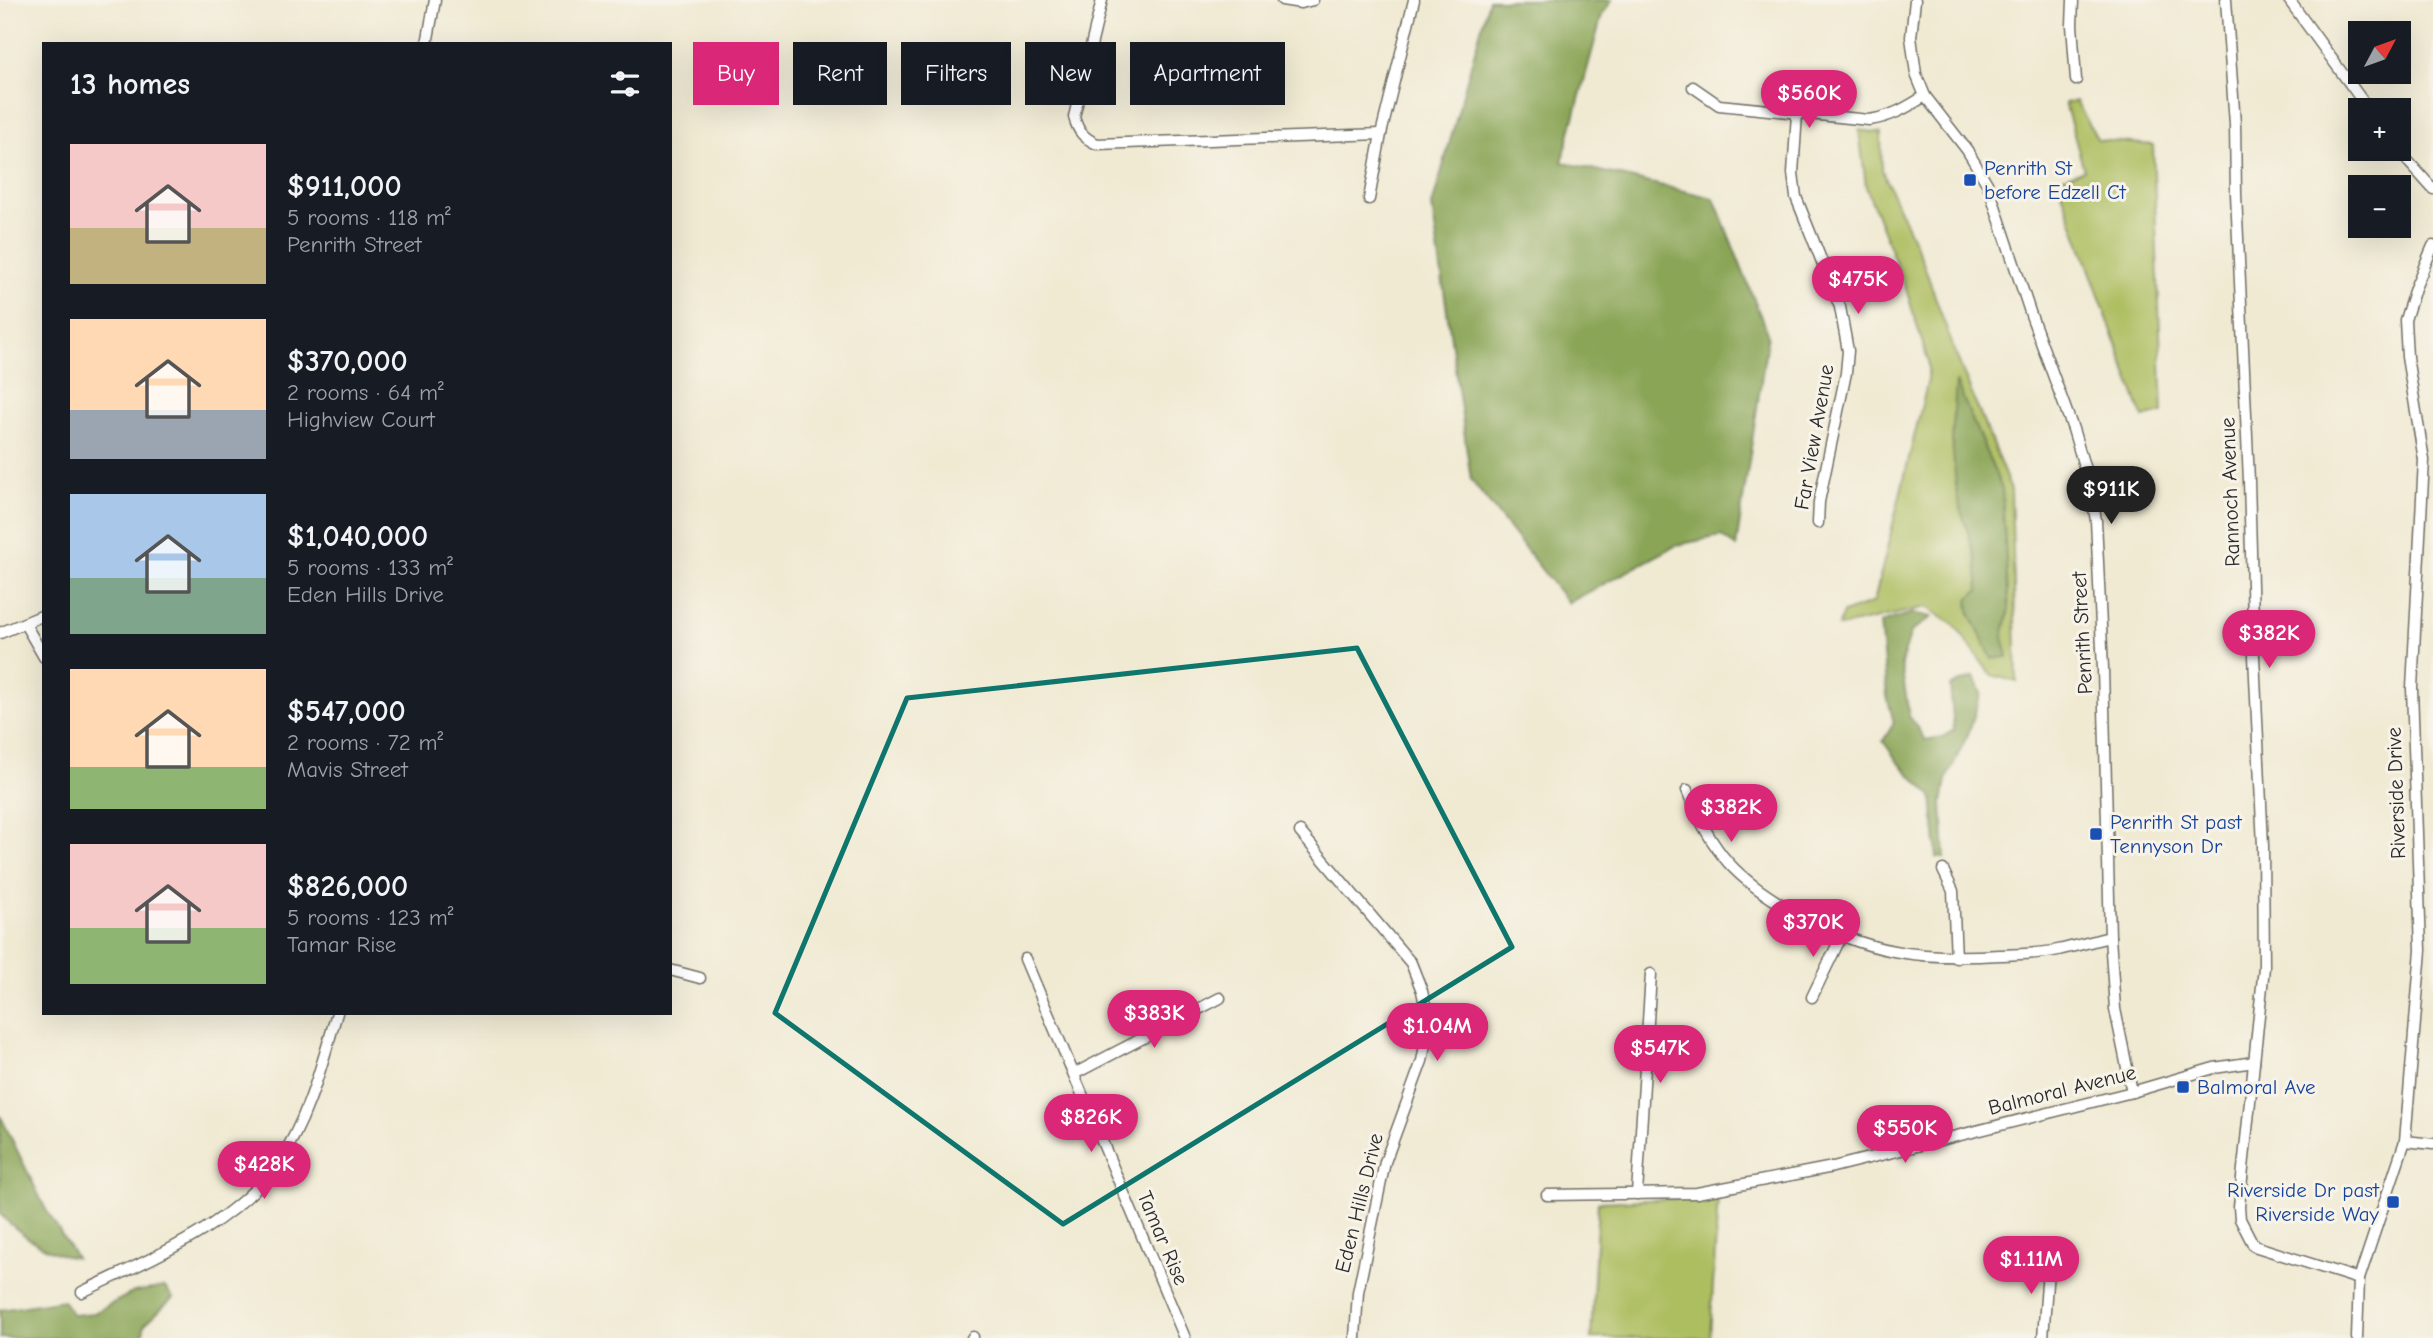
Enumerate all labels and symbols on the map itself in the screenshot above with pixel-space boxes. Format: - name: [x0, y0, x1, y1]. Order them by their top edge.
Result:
- north arrow: [2348, 21, 2412, 84]
- pin: $560K: [1760, 71, 1858, 130]
- place label: Penrith St before Edzell Ct: [1984, 156, 2127, 204]
- marker: Penrith St before Edzell Ct: [1962, 172, 1978, 188]
- pin: $475K: [1809, 256, 1907, 316]
- street label: Far View Avenue: [1789, 362, 1839, 512]
- street label: Rannoch Avenue: [2215, 417, 2245, 567]
- pin: $911K: [2062, 466, 2160, 526]
- street label: Penrith Street: [2067, 570, 2097, 695]
- pin: $382K: [2220, 610, 2318, 670]
- street label: Riverside Drive: [2382, 727, 2410, 859]
- pin: $382K: [1682, 784, 1780, 844]
- place label: Penrith St past Tennyson Dr: [2110, 810, 2243, 858]
- marker: Penrith St past Tennyson Dr: [2088, 826, 2104, 842]
- pin: $370K: [1764, 900, 1862, 959]
- pin: $383K: [1105, 990, 1203, 1050]
- pin: $1.04M: [1380, 1004, 1494, 1063]
- pin: $547K: [1611, 1026, 1709, 1085]
- street label: Balmoral Avenue: [1986, 1060, 2138, 1120]
- place label: Balmoral Ave: [2197, 1075, 2315, 1099]
- marker: Balmoral Ave: [2175, 1079, 2191, 1095]
- pin: $826K: [1042, 1094, 1140, 1154]
- pin: $550K: [1856, 1106, 1954, 1165]
- street label: Eden Hills Drive: [1330, 1131, 1388, 1275]
- pin: $428K: [215, 1142, 313, 1201]
- place label: Riverside Dr past Riverside Way: [2227, 1178, 2380, 1226]
- street label: Tamar Rise: [1132, 1187, 1194, 1289]
- marker: Riverside Dr past Riverside Way: [2385, 1194, 2401, 1210]
- pin: $1.11M: [1974, 1236, 2088, 1296]

